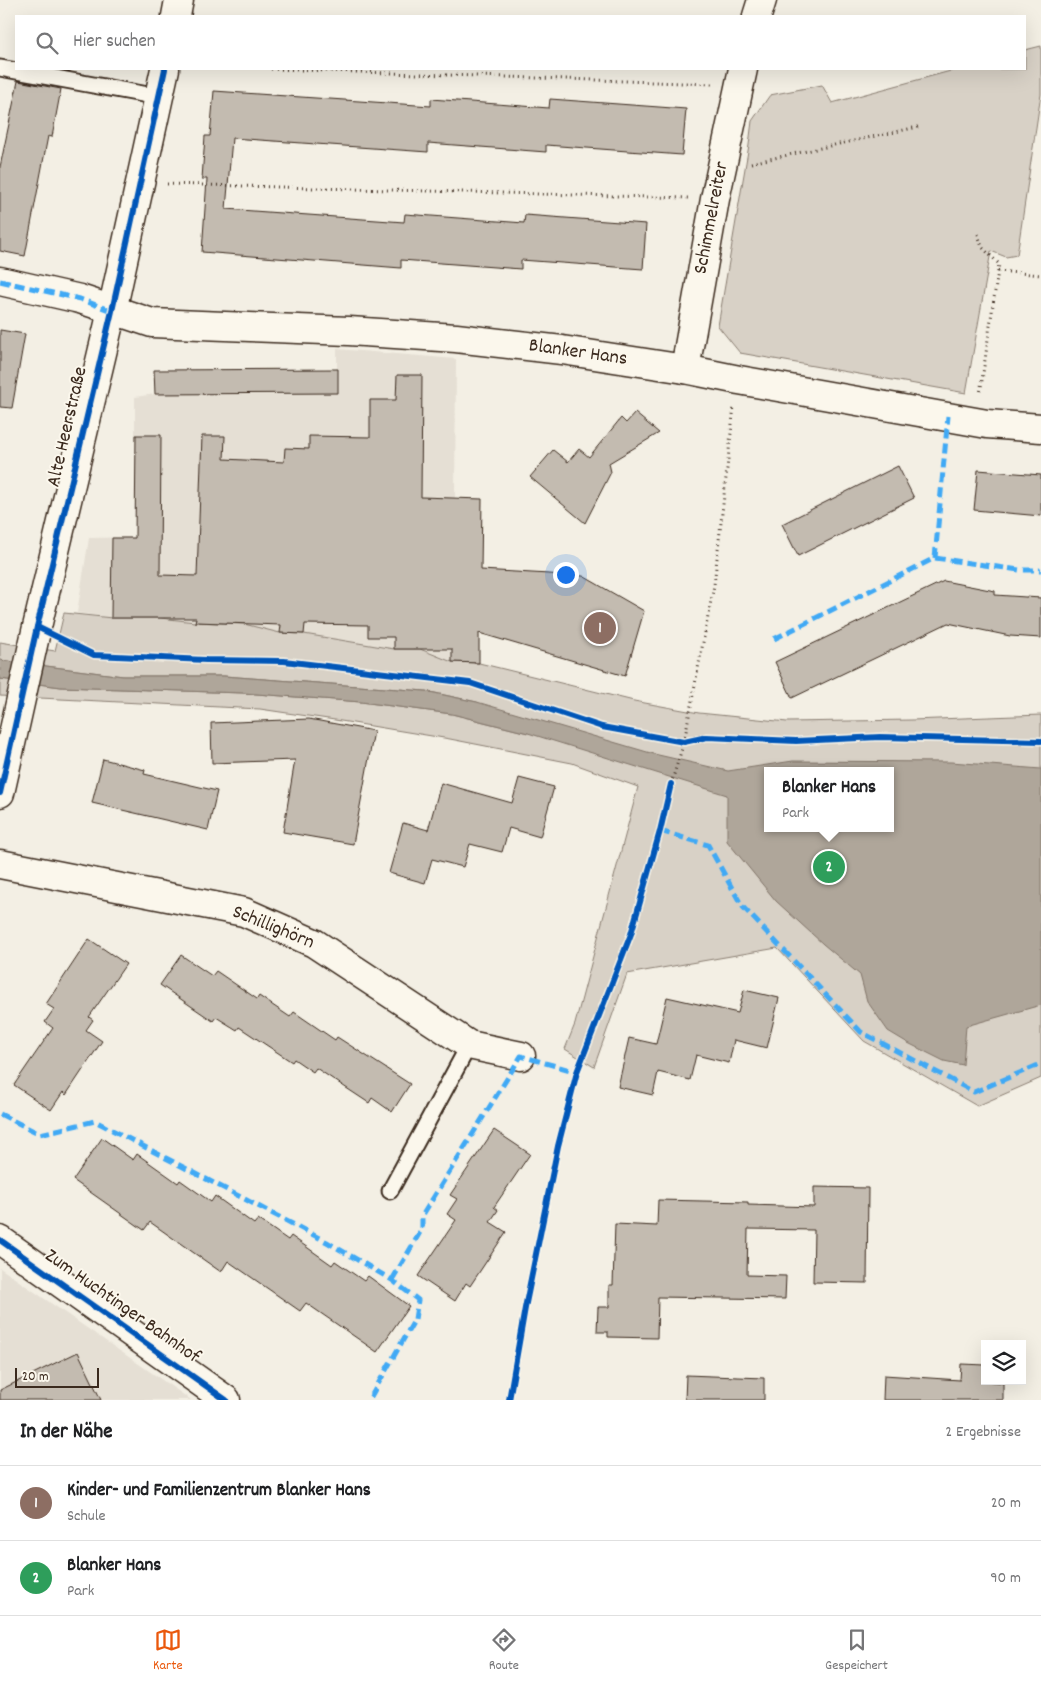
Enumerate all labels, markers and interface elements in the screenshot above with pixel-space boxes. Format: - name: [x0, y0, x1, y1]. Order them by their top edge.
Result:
- search box: [15, 15, 1026, 70]
- icon: search: [33, 29, 61, 57]
- text: Hier suchen: [73, 29, 156, 56]
- street label: Schimmelreiter: [687, 159, 737, 277]
- street label: Blanker Hans: [527, 332, 629, 374]
- street label: Alte Heerstraße: [41, 364, 95, 490]
- your location: [553, 562, 579, 588]
- pin: 1: [584, 609, 616, 647]
- popup: [764, 767, 894, 832]
- text: Blanker Hans: [782, 775, 876, 802]
- text: Park: [782, 802, 809, 825]
- pin: 2: [813, 848, 845, 886]
- street label: Schillighörn: [228, 899, 318, 957]
- street label: Zum Huchtinger Bahnhof: [39, 1243, 206, 1372]
- map controls: [981, 1340, 1026, 1385]
- button: layers: [981, 1340, 1026, 1385]
- scale bar: [15, 1365, 99, 1388]
- text: 20 m: [22, 1367, 49, 1387]
- text: In der Nähe: [20, 1418, 112, 1448]
- text: 2 Ergebnisse: [945, 1421, 1021, 1444]
- text: Kinder- und Familienzentrum Blanker Hans: [67, 1478, 371, 1505]
- text: 1: [34, 1492, 38, 1515]
- text: 20 m: [991, 1492, 1021, 1515]
- text: Schule: [67, 1505, 106, 1528]
- text: Blanker Hans: [67, 1553, 161, 1580]
- text: 2: [33, 1567, 40, 1590]
- text: 90 m: [990, 1567, 1021, 1590]
- text: Park: [67, 1580, 94, 1603]
- tab: Karte: [153, 1626, 183, 1676]
- tab: Route: [489, 1626, 519, 1676]
- tab: Gespeichert: [825, 1626, 888, 1676]

